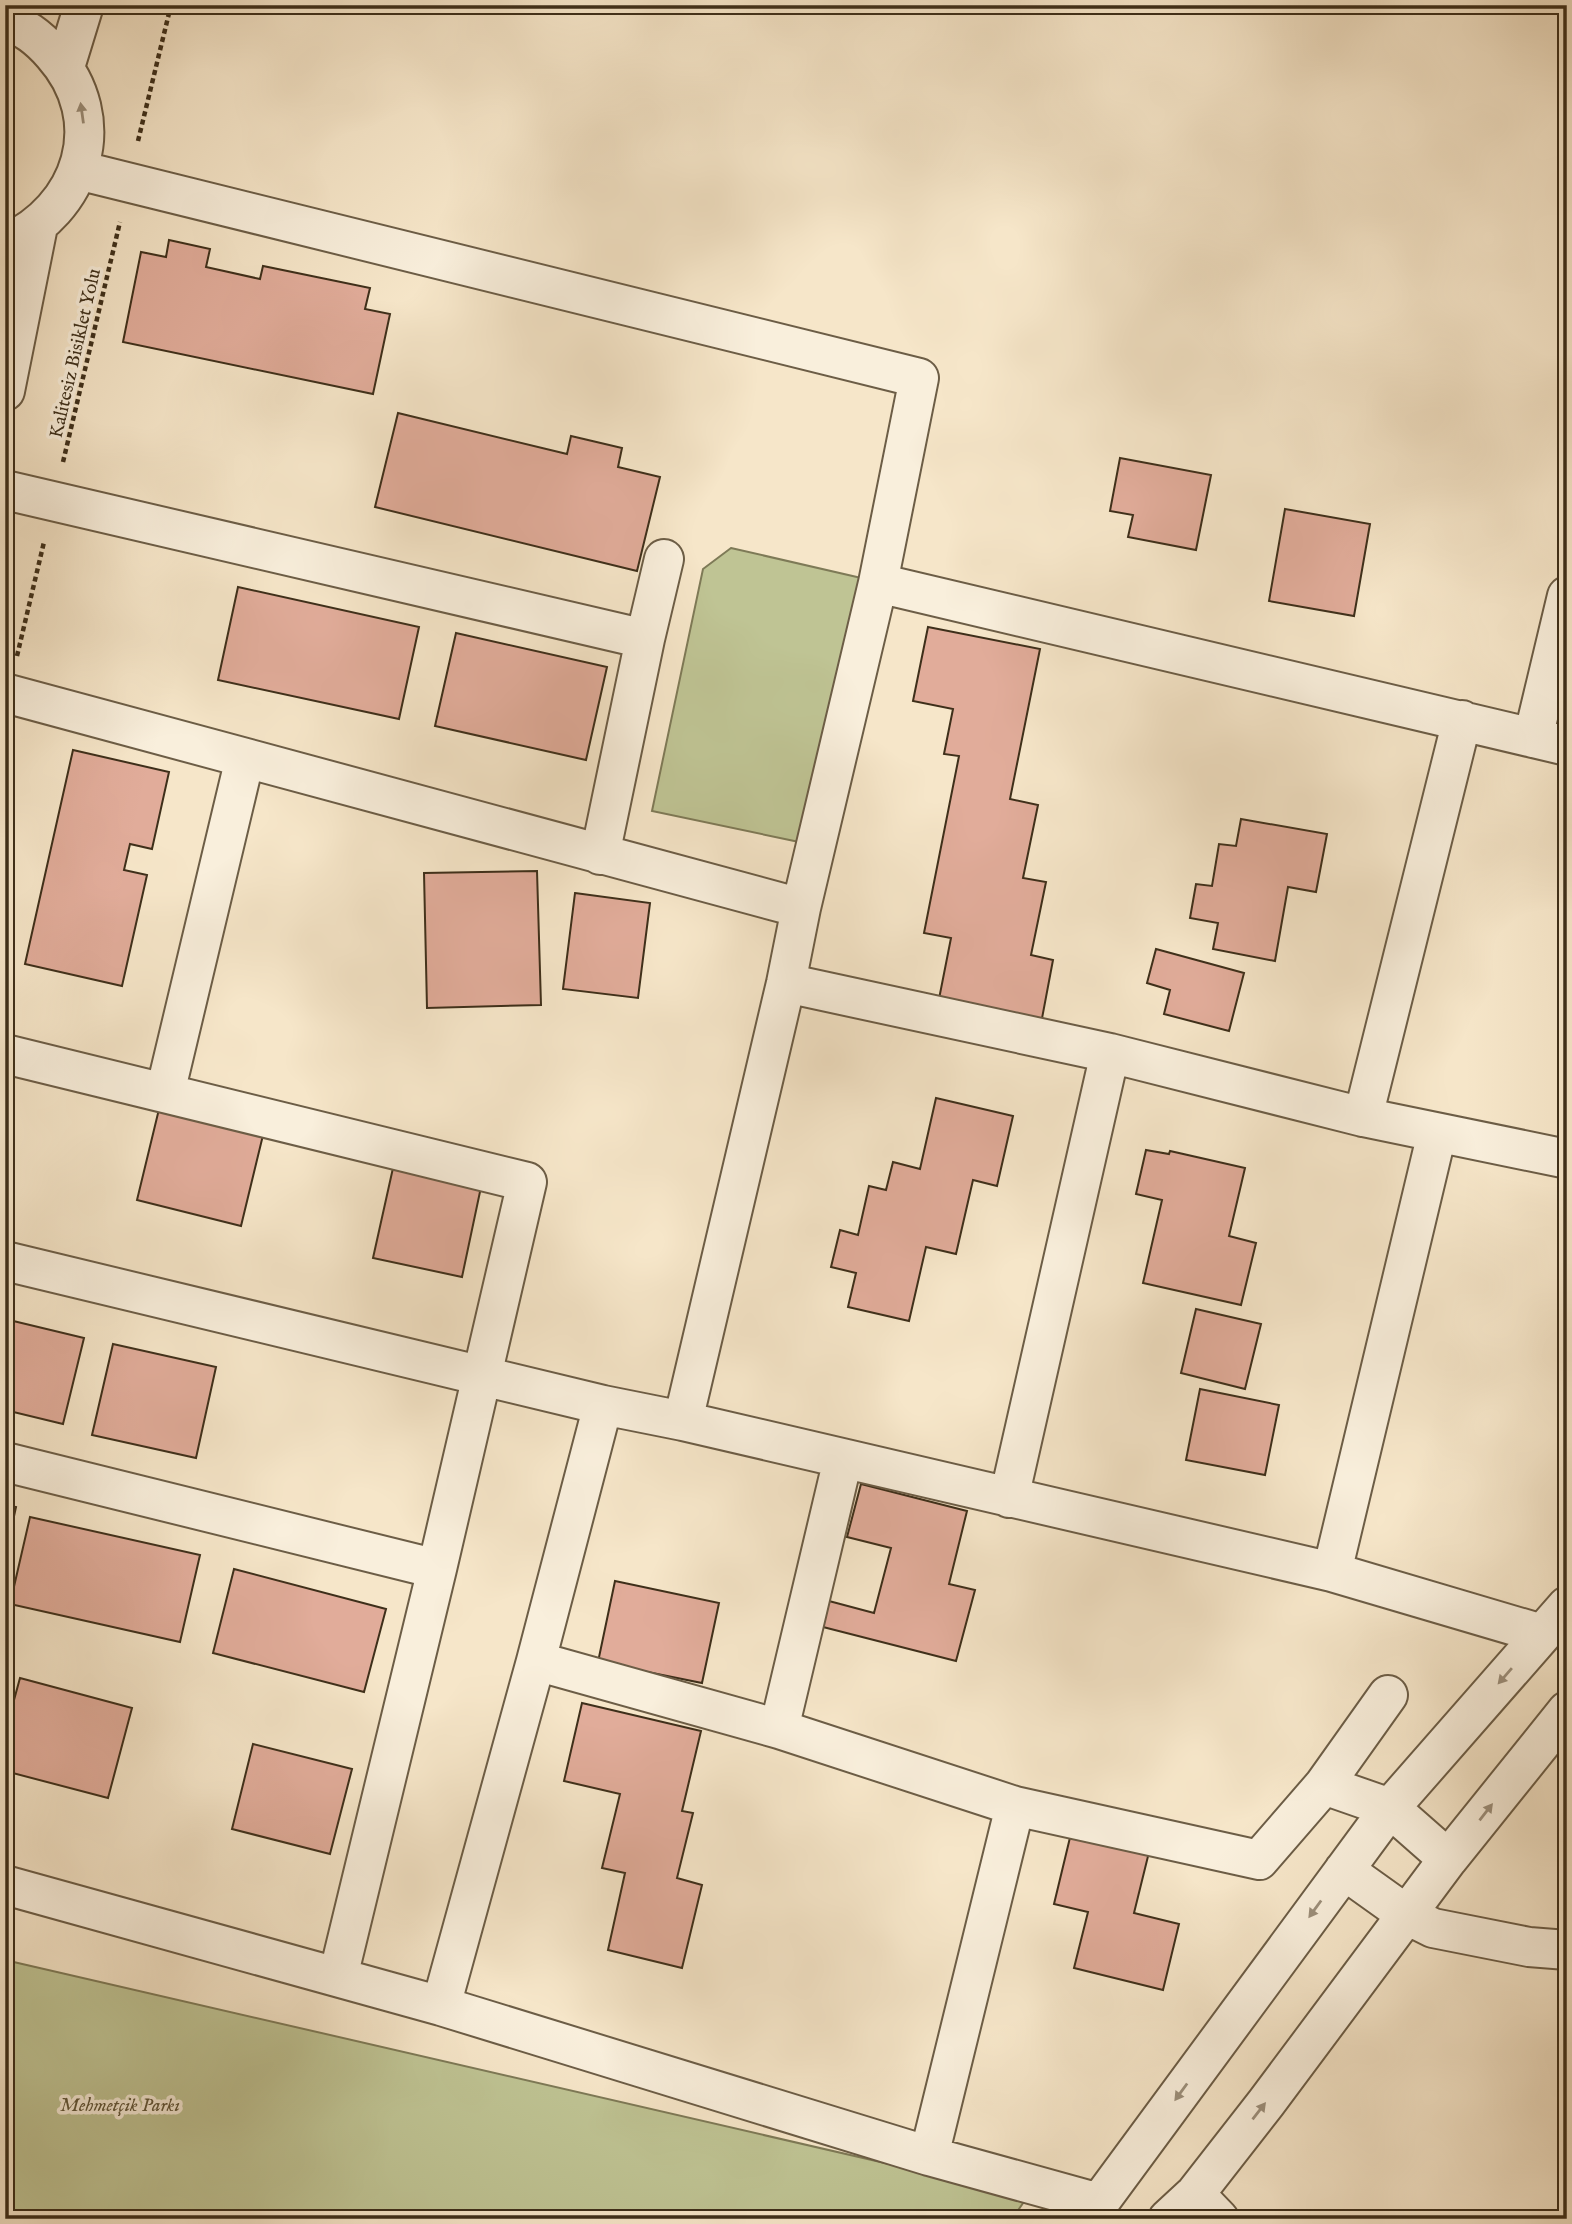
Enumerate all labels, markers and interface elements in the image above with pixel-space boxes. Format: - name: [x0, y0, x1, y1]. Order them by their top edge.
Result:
- one-way arrow: [76, 102, 87, 124]
- street label: Kalitesiz Bisiklet Yolu: [45, 266, 107, 440]
- one-way arrow: [1497, 1667, 1513, 1685]
- one-way arrow: [1478, 1804, 1493, 1822]
- one-way arrow: [1308, 1900, 1322, 1918]
- one-way arrow: [1173, 2083, 1188, 2101]
- park label: Mehmetçik Parkı: [60, 2094, 180, 2118]
- one-way arrow: [1252, 2102, 1267, 2120]

